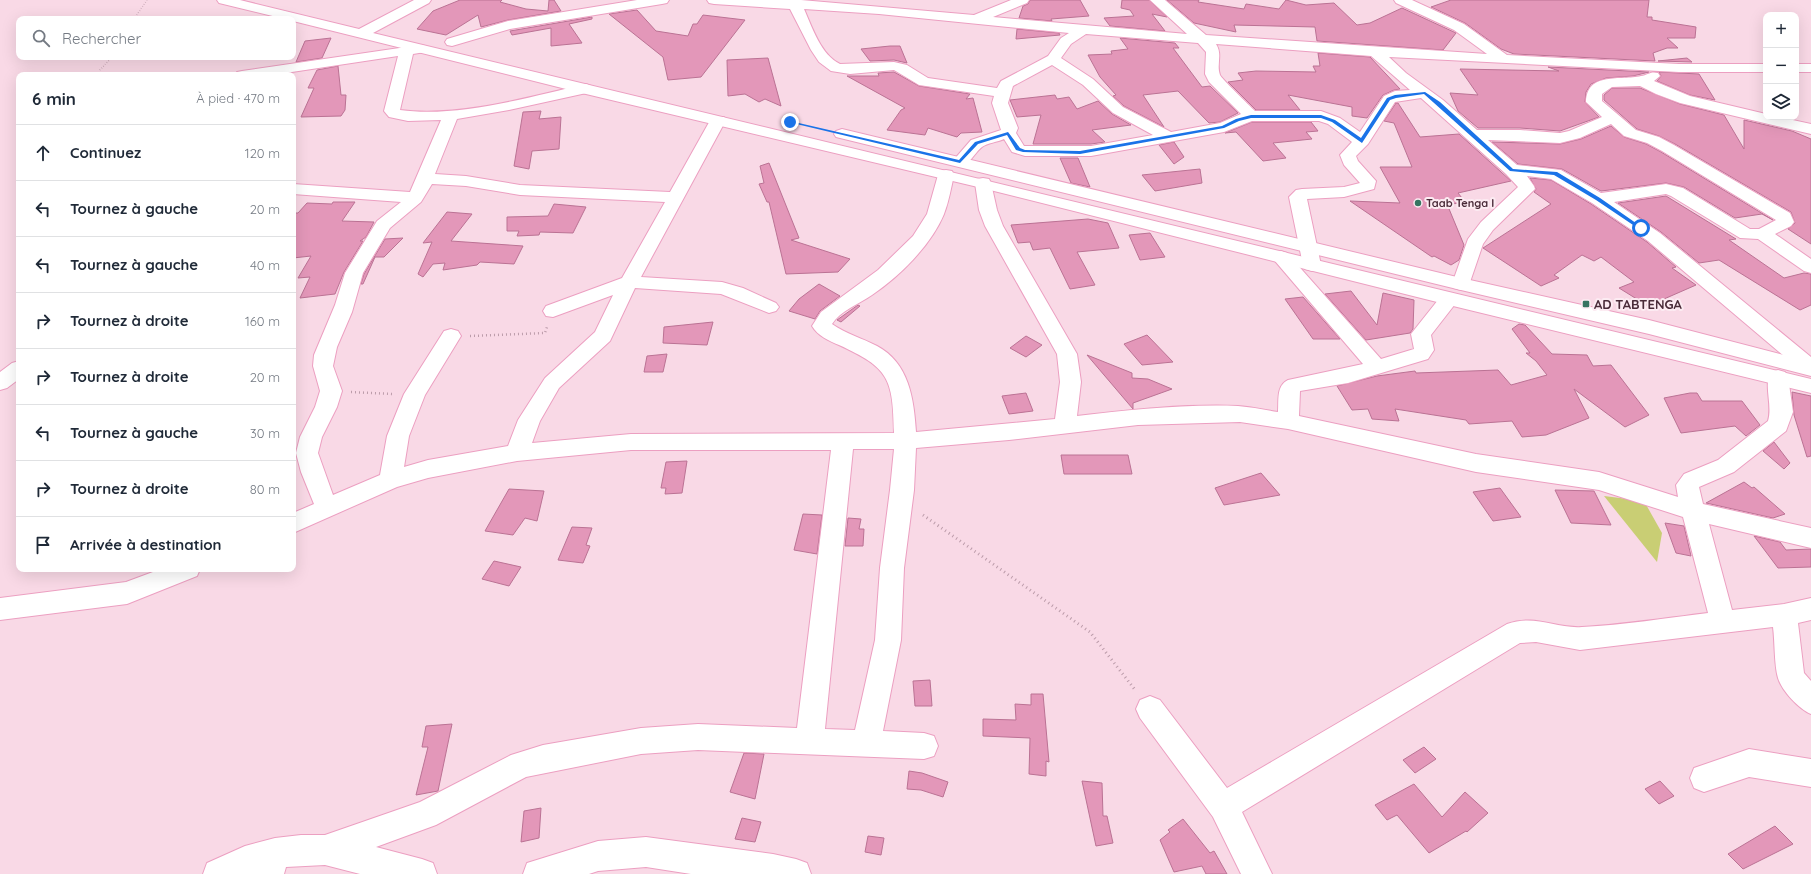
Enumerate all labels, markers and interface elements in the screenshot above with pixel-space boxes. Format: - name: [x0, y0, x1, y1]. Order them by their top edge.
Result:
- map controls: [1763, 12, 1799, 120]
- button: +: [1763, 12, 1799, 48]
- search box: [16, 16, 296, 60]
- icon: search: [30, 27, 52, 49]
- text: Rechercher: [62, 29, 141, 48]
- button: −: [1763, 48, 1799, 84]
- button: layers: [1763, 84, 1799, 120]
- text: 6 min: [32, 88, 76, 109]
- text: À pied · 470 m: [196, 90, 280, 106]
- route end: [781, 113, 799, 131]
- icon: ahead: [32, 142, 54, 164]
- text: Continuez: [70, 143, 141, 162]
- text: 120 m: [245, 145, 280, 161]
- place label: Taab Tenga I: [1426, 196, 1494, 210]
- icon: left: [32, 198, 54, 220]
- marker: Taab Tenga I: [1413, 198, 1423, 208]
- text: Tournez à gauche: [70, 199, 198, 218]
- text: 20 m: [250, 201, 280, 217]
- route start: [1632, 219, 1650, 237]
- icon: left: [32, 254, 54, 276]
- text: Tournez à gauche: [70, 255, 198, 274]
- text: 40 m: [250, 257, 280, 273]
- place label: AD TABTENGA: [1594, 296, 1683, 312]
- marker: AD TABTENGA: [1581, 299, 1591, 309]
- icon: right: [32, 310, 54, 332]
- text: Tournez à droite: [70, 311, 189, 330]
- text: 160 m: [245, 313, 280, 329]
- icon: right: [32, 366, 54, 388]
- text: Tournez à droite: [70, 367, 189, 386]
- text: 20 m: [250, 369, 280, 385]
- icon: left: [32, 422, 54, 444]
- text: Tournez à gauche: [70, 423, 198, 442]
- text: 30 m: [250, 425, 280, 441]
- icon: right: [32, 478, 54, 500]
- text: Tournez à droite: [70, 479, 189, 498]
- text: 80 m: [250, 481, 280, 497]
- icon: arrive: [32, 534, 54, 556]
- text: Arrivée à destination: [70, 535, 222, 554]

